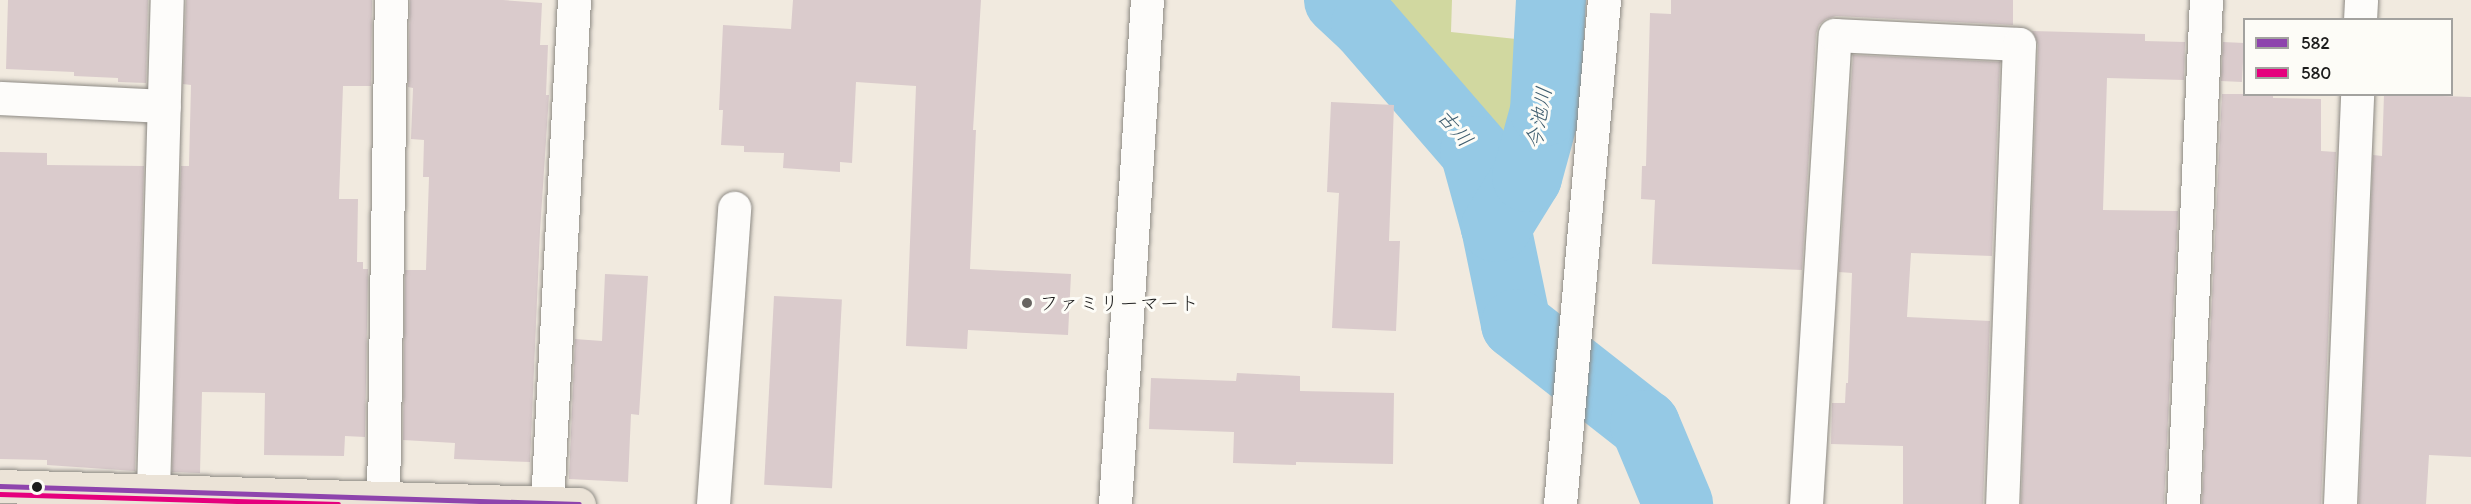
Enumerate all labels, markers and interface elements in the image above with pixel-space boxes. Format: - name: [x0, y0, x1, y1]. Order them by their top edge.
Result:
- legend: [2243, 18, 2453, 96]
- text: 582: [2301, 32, 2330, 54]
- text: 580: [2301, 62, 2331, 84]
- water label: 今池川: [1521, 85, 1557, 151]
- water label: 古川: [1432, 104, 1478, 152]
- place label: ファミリーマート: [1039, 291, 1199, 315]
- marker: ファミリーマート: [1020, 296, 1034, 310]
- unlabelled marker: [31, 481, 43, 493]

